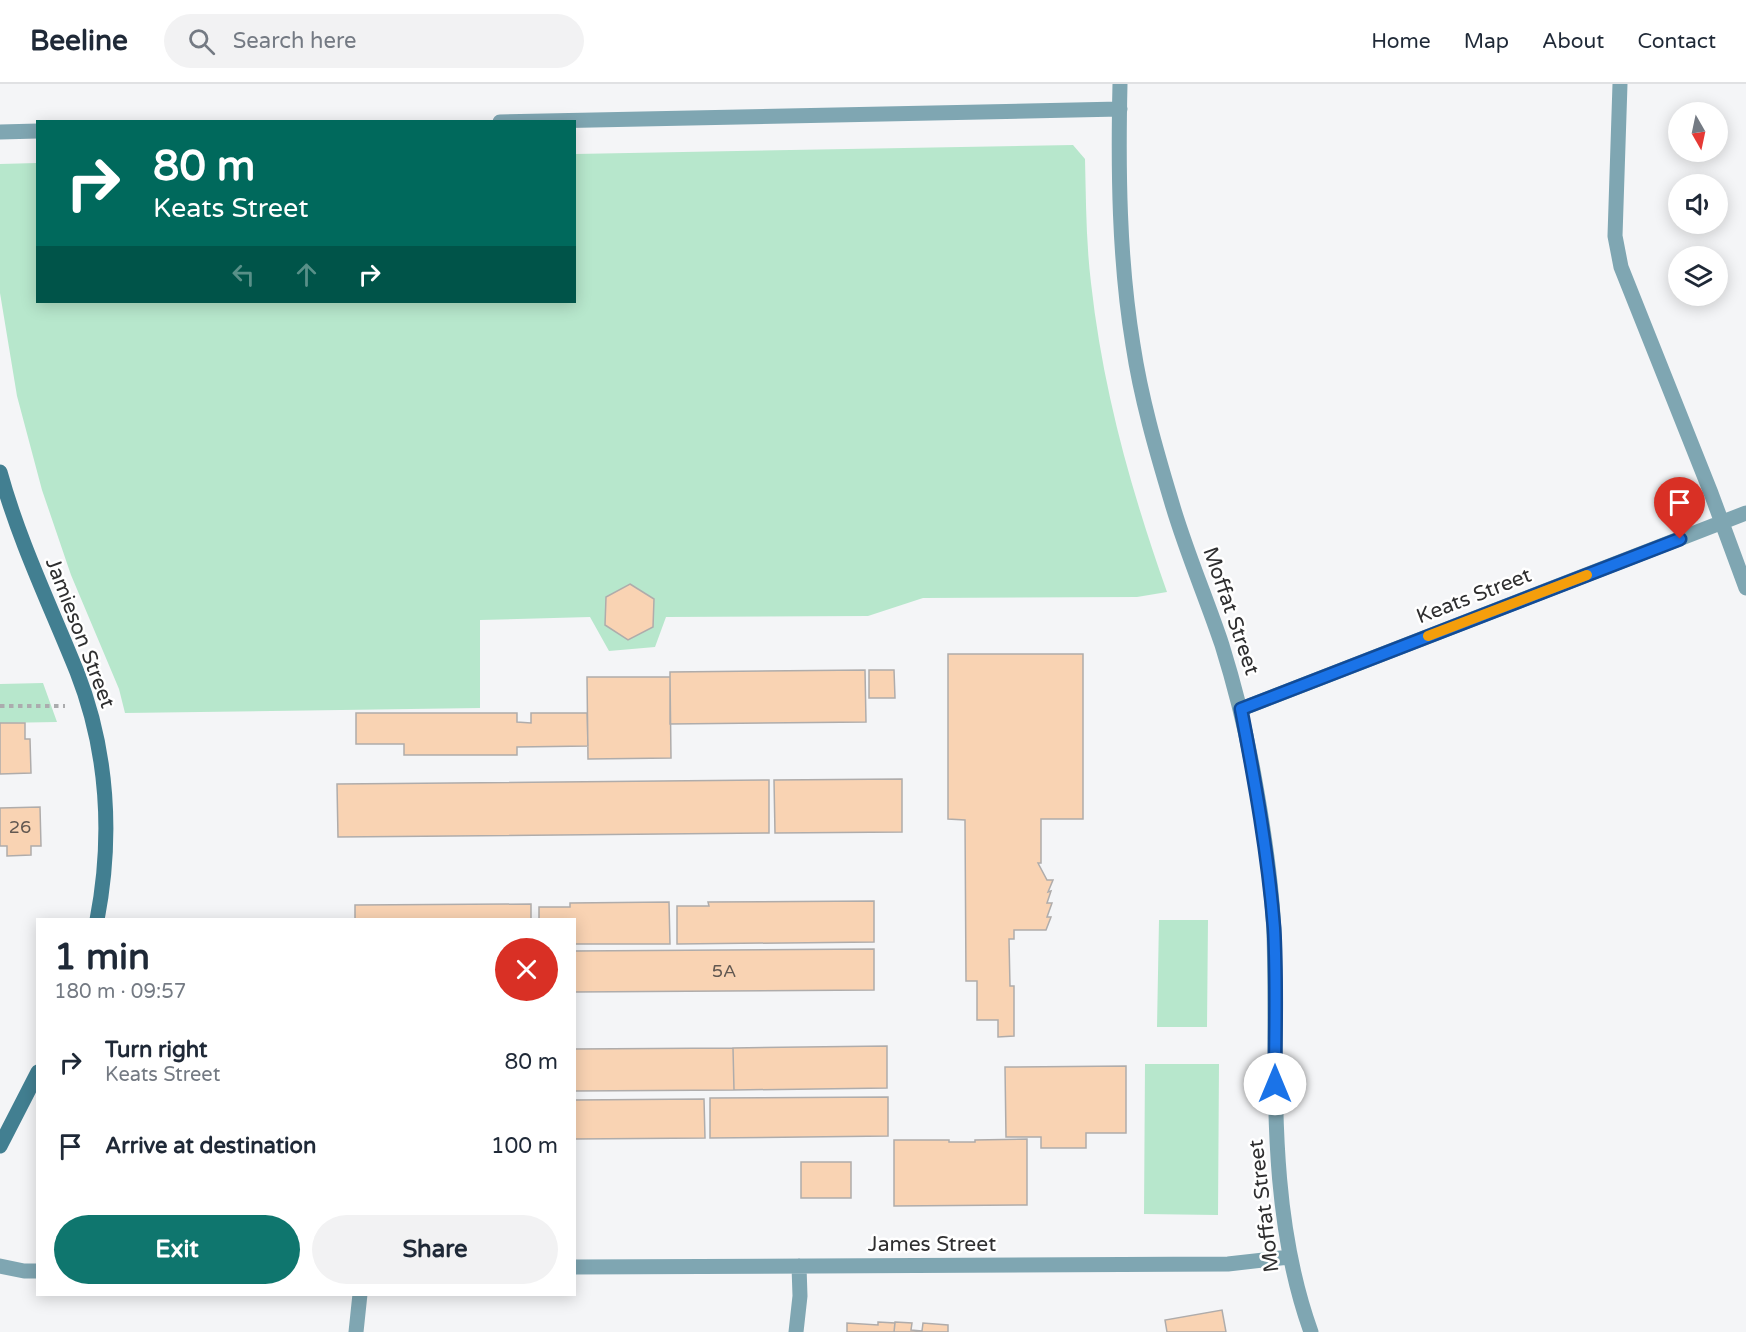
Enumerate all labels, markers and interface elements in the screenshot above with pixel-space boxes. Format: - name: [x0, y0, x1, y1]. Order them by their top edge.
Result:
- search box: [164, 14, 584, 68]
- text: Beeline: [30, 24, 128, 58]
- icon: search: [185, 25, 218, 58]
- text: Search here: [233, 28, 357, 54]
- text: Home: [1371, 29, 1431, 54]
- text: Map: [1464, 29, 1509, 54]
- text: About: [1542, 29, 1604, 54]
- text: Contact: [1637, 29, 1716, 54]
- north arrow: [1668, 102, 1728, 162]
- map controls: [1668, 102, 1728, 306]
- text: 80 m: [153, 141, 255, 192]
- icon: right: [54, 144, 132, 222]
- button: sound: [1668, 174, 1728, 234]
- text: Keats Street: [153, 192, 309, 225]
- button: layers: [1668, 246, 1728, 306]
- icon: left: [227, 258, 260, 291]
- icon: ahead: [290, 258, 323, 291]
- icon: right: [353, 258, 386, 291]
- pin: [1654, 477, 1705, 539]
- icon: arrive: [1663, 486, 1696, 519]
- street label: Moffat Street: [1197, 544, 1265, 678]
- street label: Jamieson Street: [40, 554, 120, 712]
- street label: Keats Street: [1413, 563, 1535, 629]
- house number: 26: [9, 816, 31, 838]
- text: 1 min: [54, 936, 150, 979]
- button: close: [495, 938, 558, 1001]
- house number: 5A: [712, 960, 736, 982]
- text: 180 m · 09:57: [54, 980, 186, 1004]
- text: Turn right: [105, 1037, 207, 1063]
- icon: right: [54, 1046, 87, 1079]
- text: 80 m: [504, 1049, 558, 1075]
- position arrow: [1243, 1052, 1307, 1116]
- text: Keats Street: [105, 1063, 220, 1087]
- icon: arrive: [54, 1130, 87, 1163]
- text: Arrive at destination: [105, 1133, 316, 1159]
- text: 100 m: [491, 1133, 558, 1159]
- street label: Moffat Street: [1243, 1138, 1285, 1274]
- button: Exit: [54, 1215, 300, 1284]
- button: Share: [312, 1215, 558, 1284]
- street label: James Street: [868, 1232, 996, 1257]

